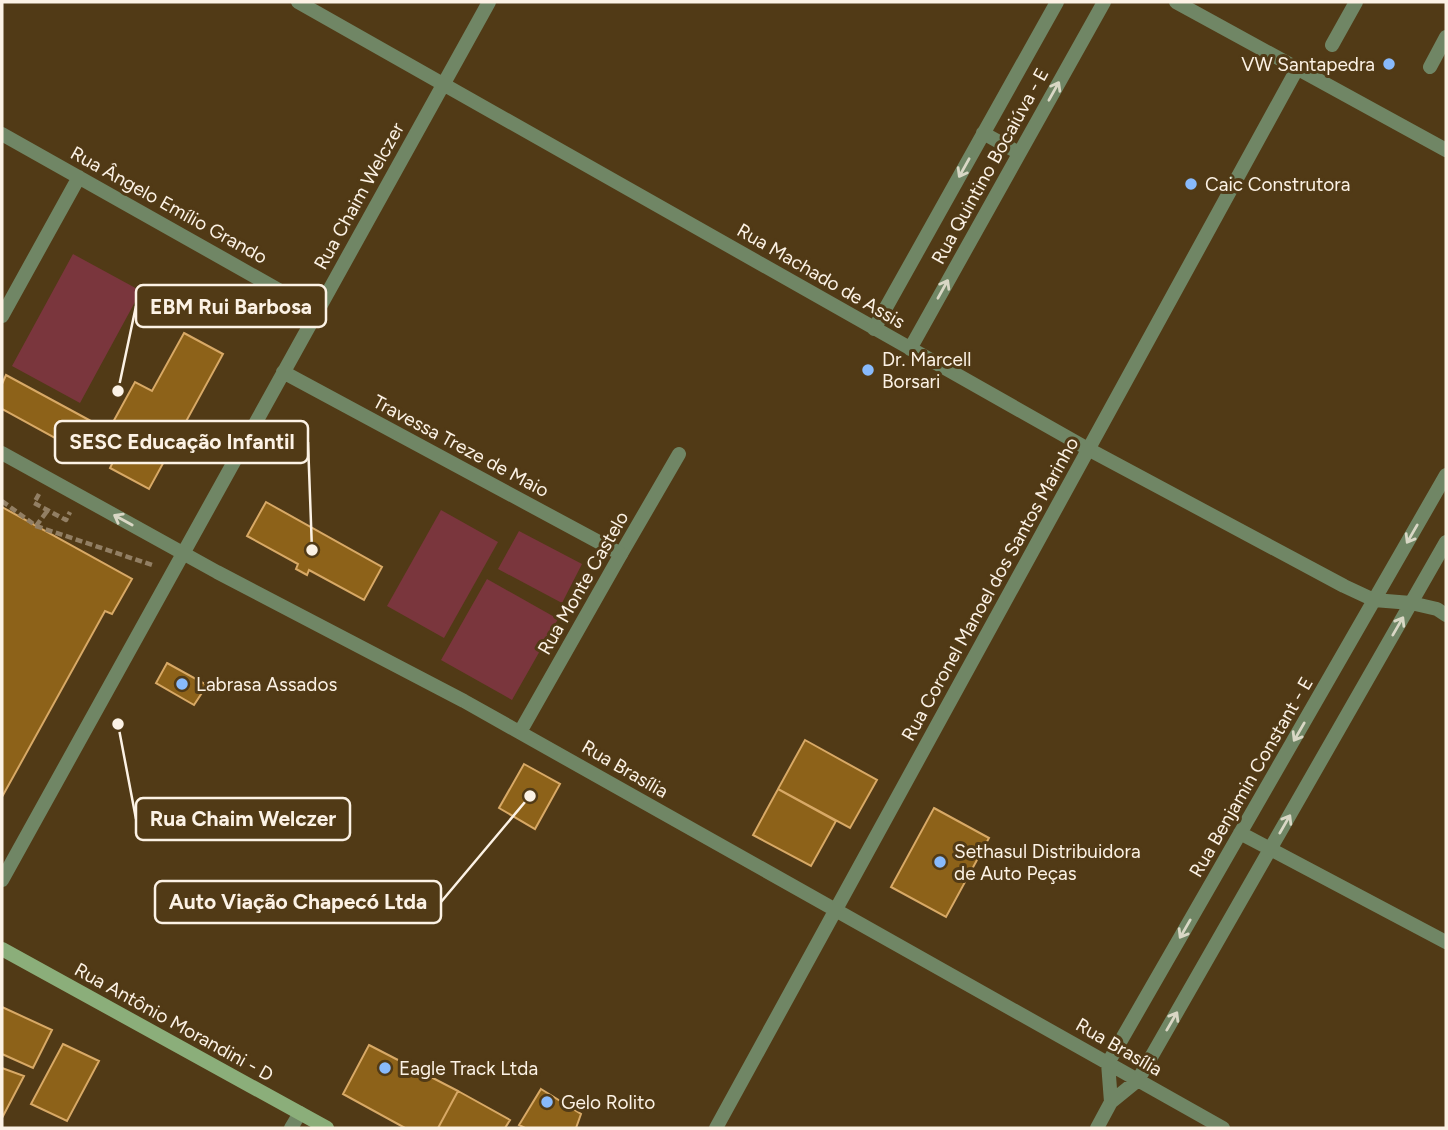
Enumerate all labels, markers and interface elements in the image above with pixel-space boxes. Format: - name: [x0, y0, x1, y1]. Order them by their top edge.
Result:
- place label: VW Santapedra: [1241, 53, 1375, 76]
- marker: VW Santapedra: [1381, 56, 1397, 72]
- street label: Rua Quintino Bocaiúva - E: [926, 64, 1054, 268]
- one-way arrow: [1047, 81, 1061, 101]
- street label: Rua Chaim Welczer: [309, 118, 409, 274]
- street label: Rua Ângelo Emílio Grando: [67, 141, 271, 269]
- one-way arrow: [957, 158, 971, 178]
- place label: Caic Construtora: [1205, 173, 1350, 196]
- marker: Caic Construtora: [1183, 176, 1199, 192]
- street label: Rua Machado de Assis: [733, 219, 909, 334]
- one-way arrow: [936, 280, 950, 300]
- callout: EBM Rui Barbosa: [136, 285, 326, 327]
- text: EBM Rui Barbosa: [150, 294, 312, 319]
- place label: Dr. Marcell Borsari: [882, 348, 971, 393]
- marker: Dr. Marcell Borsari: [860, 362, 876, 378]
- street label: Travessa Treze de Maio: [369, 390, 553, 502]
- callout: SESC Educação Infantil: [55, 421, 308, 463]
- text: SESC Educação Infantil: [69, 429, 295, 454]
- street label: Rua Coronel Manoel dos Santos Marinho: [897, 433, 1083, 745]
- street label: Rua Monte Castelo: [533, 507, 633, 659]
- one-way arrow: [113, 513, 133, 527]
- one-way arrow: [1405, 524, 1419, 544]
- one-way arrow: [1391, 617, 1405, 637]
- place label: Labrasa Assados: [196, 673, 337, 696]
- street label: Rua Benjamin Constant - E: [1184, 673, 1318, 881]
- marker: Labrasa Assados: [174, 676, 190, 692]
- one-way arrow: [1292, 721, 1306, 741]
- street label: Rua Brasília: [578, 735, 672, 803]
- callout: Rua Chaim Welczer: [136, 798, 350, 840]
- text: Rua Chaim Welczer: [150, 806, 336, 831]
- one-way arrow: [1278, 814, 1292, 834]
- place label: Sethasul Distribuidora de Auto Peças: [954, 840, 1141, 885]
- marker: Sethasul Distribuidora de Auto Peças: [932, 854, 948, 870]
- callout: Auto Viação Chapecó Ltda: [155, 881, 441, 923]
- text: Auto Viação Chapecó Ltda: [169, 889, 427, 914]
- one-way arrow: [1178, 918, 1192, 938]
- street label: Rua Antônio Morandini - D: [70, 958, 278, 1086]
- one-way arrow: [1165, 1012, 1179, 1032]
- street label: Rua Brasília: [1072, 1013, 1166, 1081]
- place label: Eagle Track Ltda: [399, 1057, 538, 1080]
- marker: Eagle Track Ltda: [377, 1060, 393, 1076]
- place label: Gelo Rolito: [561, 1091, 655, 1114]
- marker: Gelo Rolito: [539, 1094, 555, 1110]

